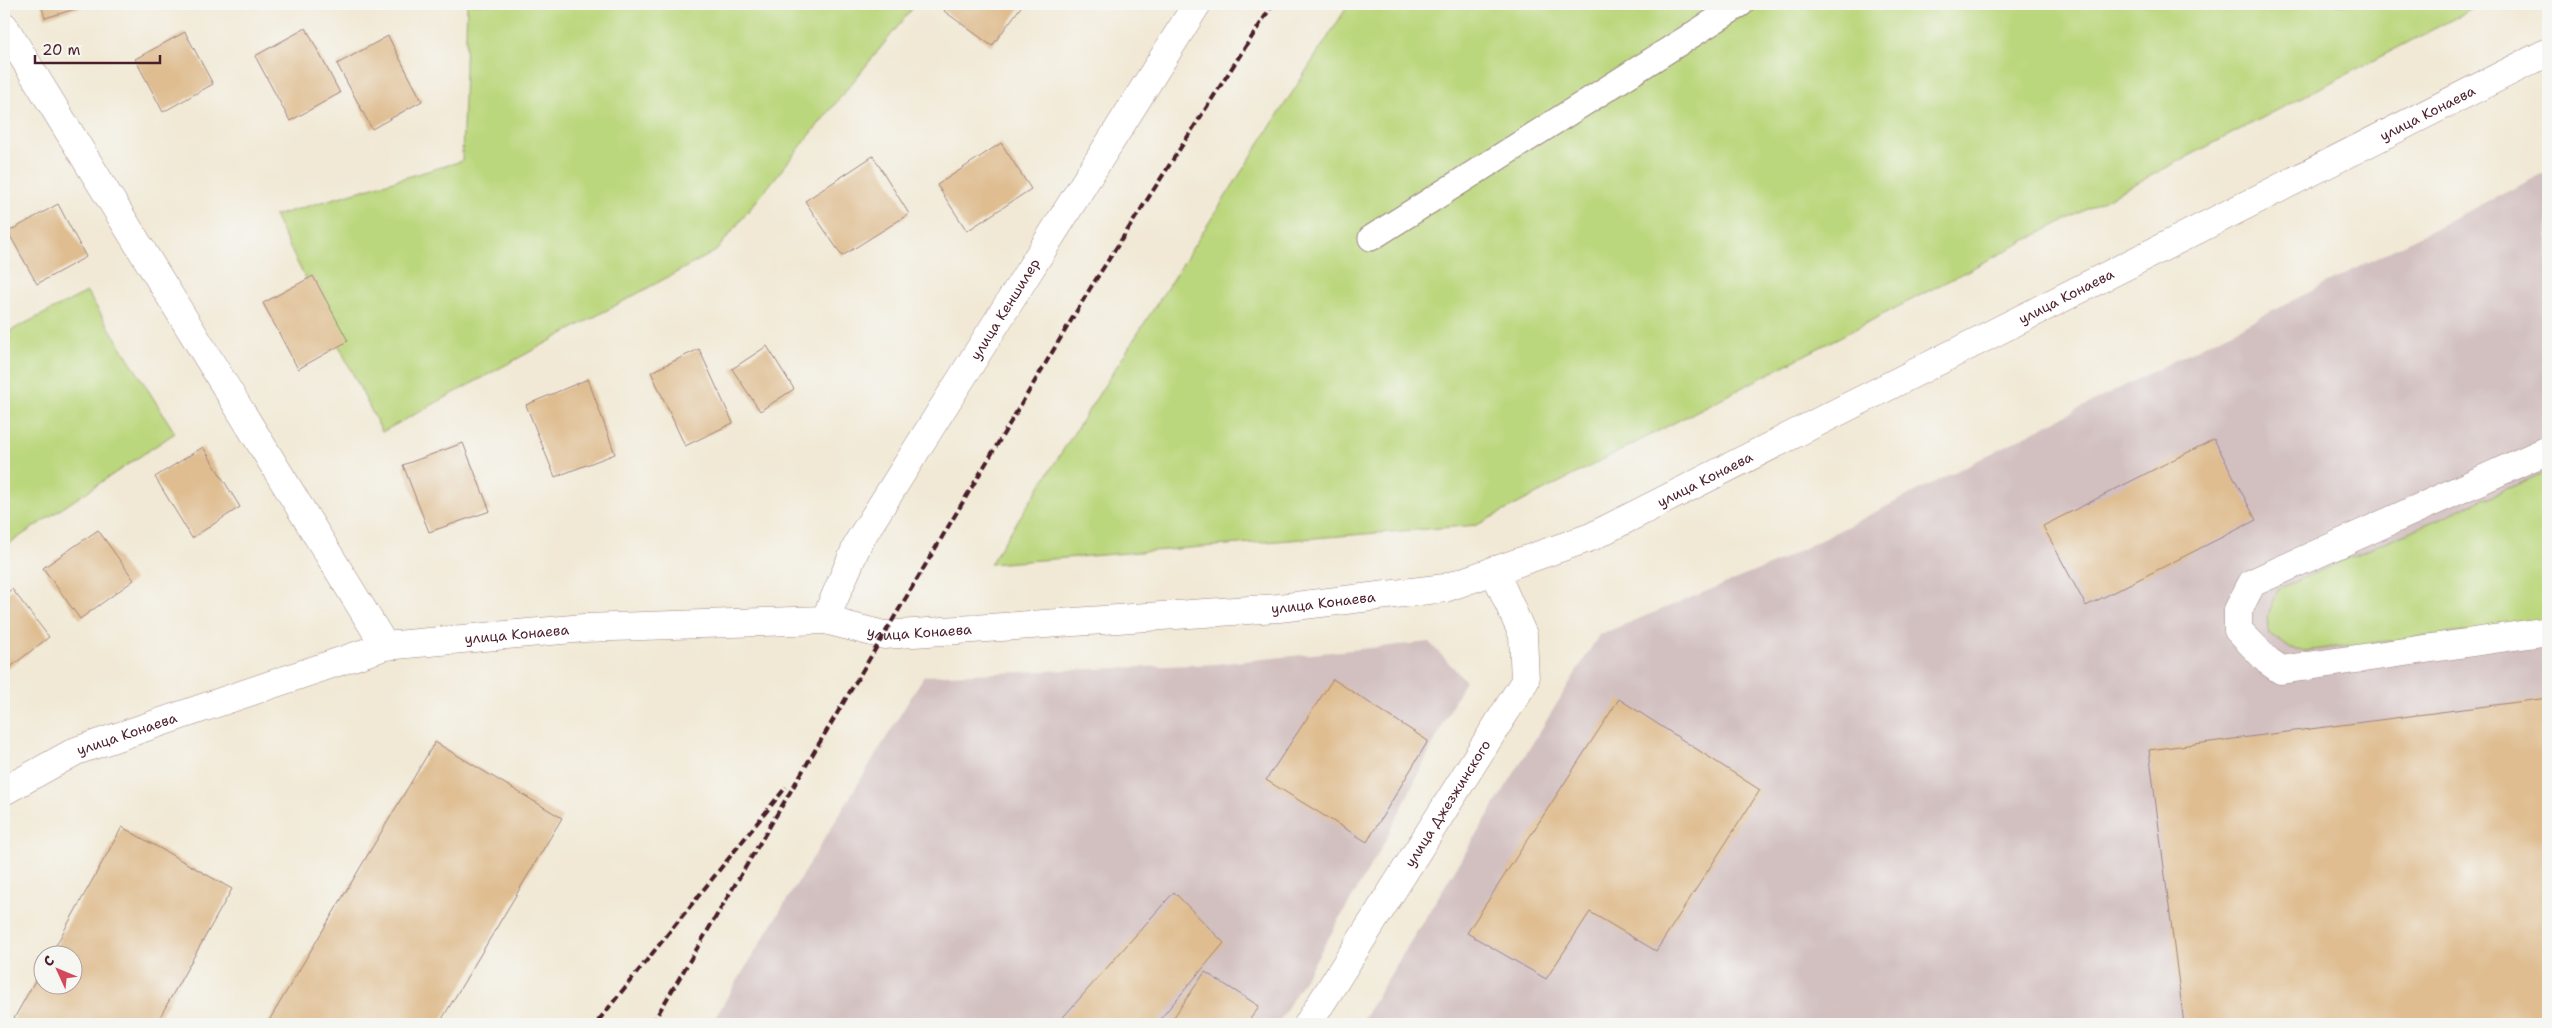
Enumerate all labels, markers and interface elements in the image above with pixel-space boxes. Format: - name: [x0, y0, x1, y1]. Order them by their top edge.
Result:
- scale bar: [35, 32, 160, 64]
- text: 20 m: [42, 40, 81, 60]
- street label: улица Конаева: [2377, 81, 2478, 145]
- street label: улица Кеншилер: [966, 255, 1044, 363]
- street label: улица Конаева: [2015, 264, 2117, 328]
- street label: улица Конаева: [1654, 447, 1756, 511]
- street label: улица Конаева: [1271, 587, 1377, 618]
- street label: улица Конаева: [464, 620, 570, 648]
- street label: улица Конаева: [865, 620, 973, 644]
- street label: улица Конаева: [74, 708, 180, 759]
- street label: улица Джезжинского: [1401, 736, 1495, 870]
- north arrow: [32, 946, 82, 996]
- text: С: [39, 952, 58, 970]

